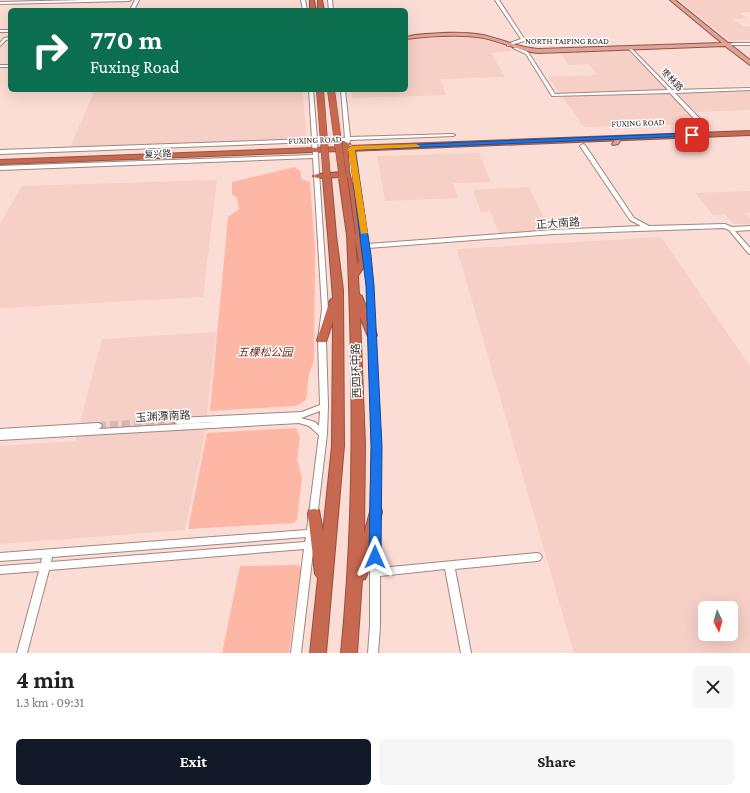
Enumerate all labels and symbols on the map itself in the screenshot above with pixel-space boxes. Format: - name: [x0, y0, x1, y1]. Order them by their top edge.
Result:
- street label: NORTH TAIPING ROAD: [525, 36, 609, 46]
- street label: 枣林路: [659, 67, 685, 93]
- street label: FUXING ROAD: [611, 117, 665, 129]
- pin: [675, 118, 709, 152]
- street label: FUXING ROAD: [288, 134, 342, 146]
- street label: 复兴路: [144, 149, 172, 159]
- street label: 正大南路: [536, 215, 580, 231]
- street label: 西四环中路: [349, 343, 363, 399]
- park label: 五棵松公园: [238, 346, 294, 358]
- street label: 玉渊潭南路: [135, 409, 191, 423]
- position arrow: [354, 536, 396, 578]
- north arrow: [698, 601, 738, 641]

